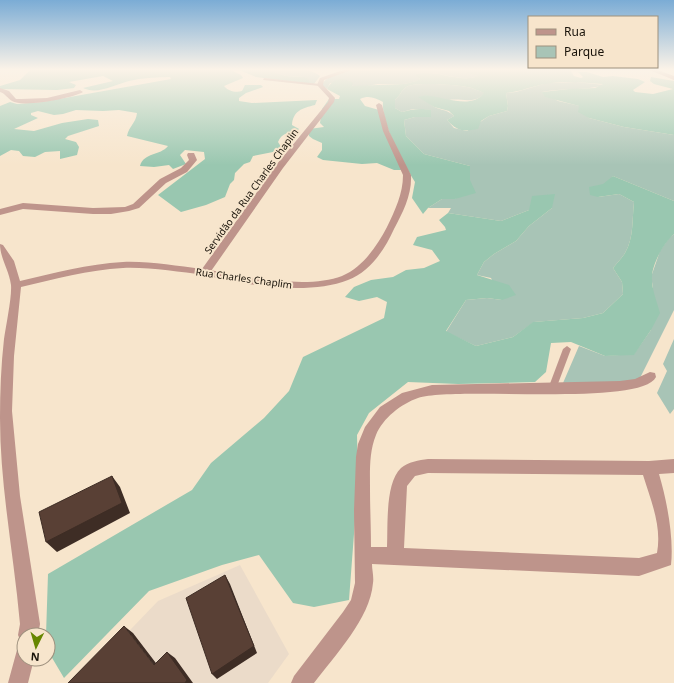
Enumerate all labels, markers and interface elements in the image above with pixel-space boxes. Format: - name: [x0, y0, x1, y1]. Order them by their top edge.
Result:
- legend: [528, 16, 658, 68]
- text: Rua: [564, 23, 586, 40]
- text: Parque: [564, 43, 605, 60]
- street label: Servidão da Rua Charles Chaplin: [201, 126, 301, 256]
- street label: Rua Charles Chaplim: [195, 264, 293, 292]
- north arrow: [16, 627, 56, 667]
- text: N: [30, 650, 40, 665]

